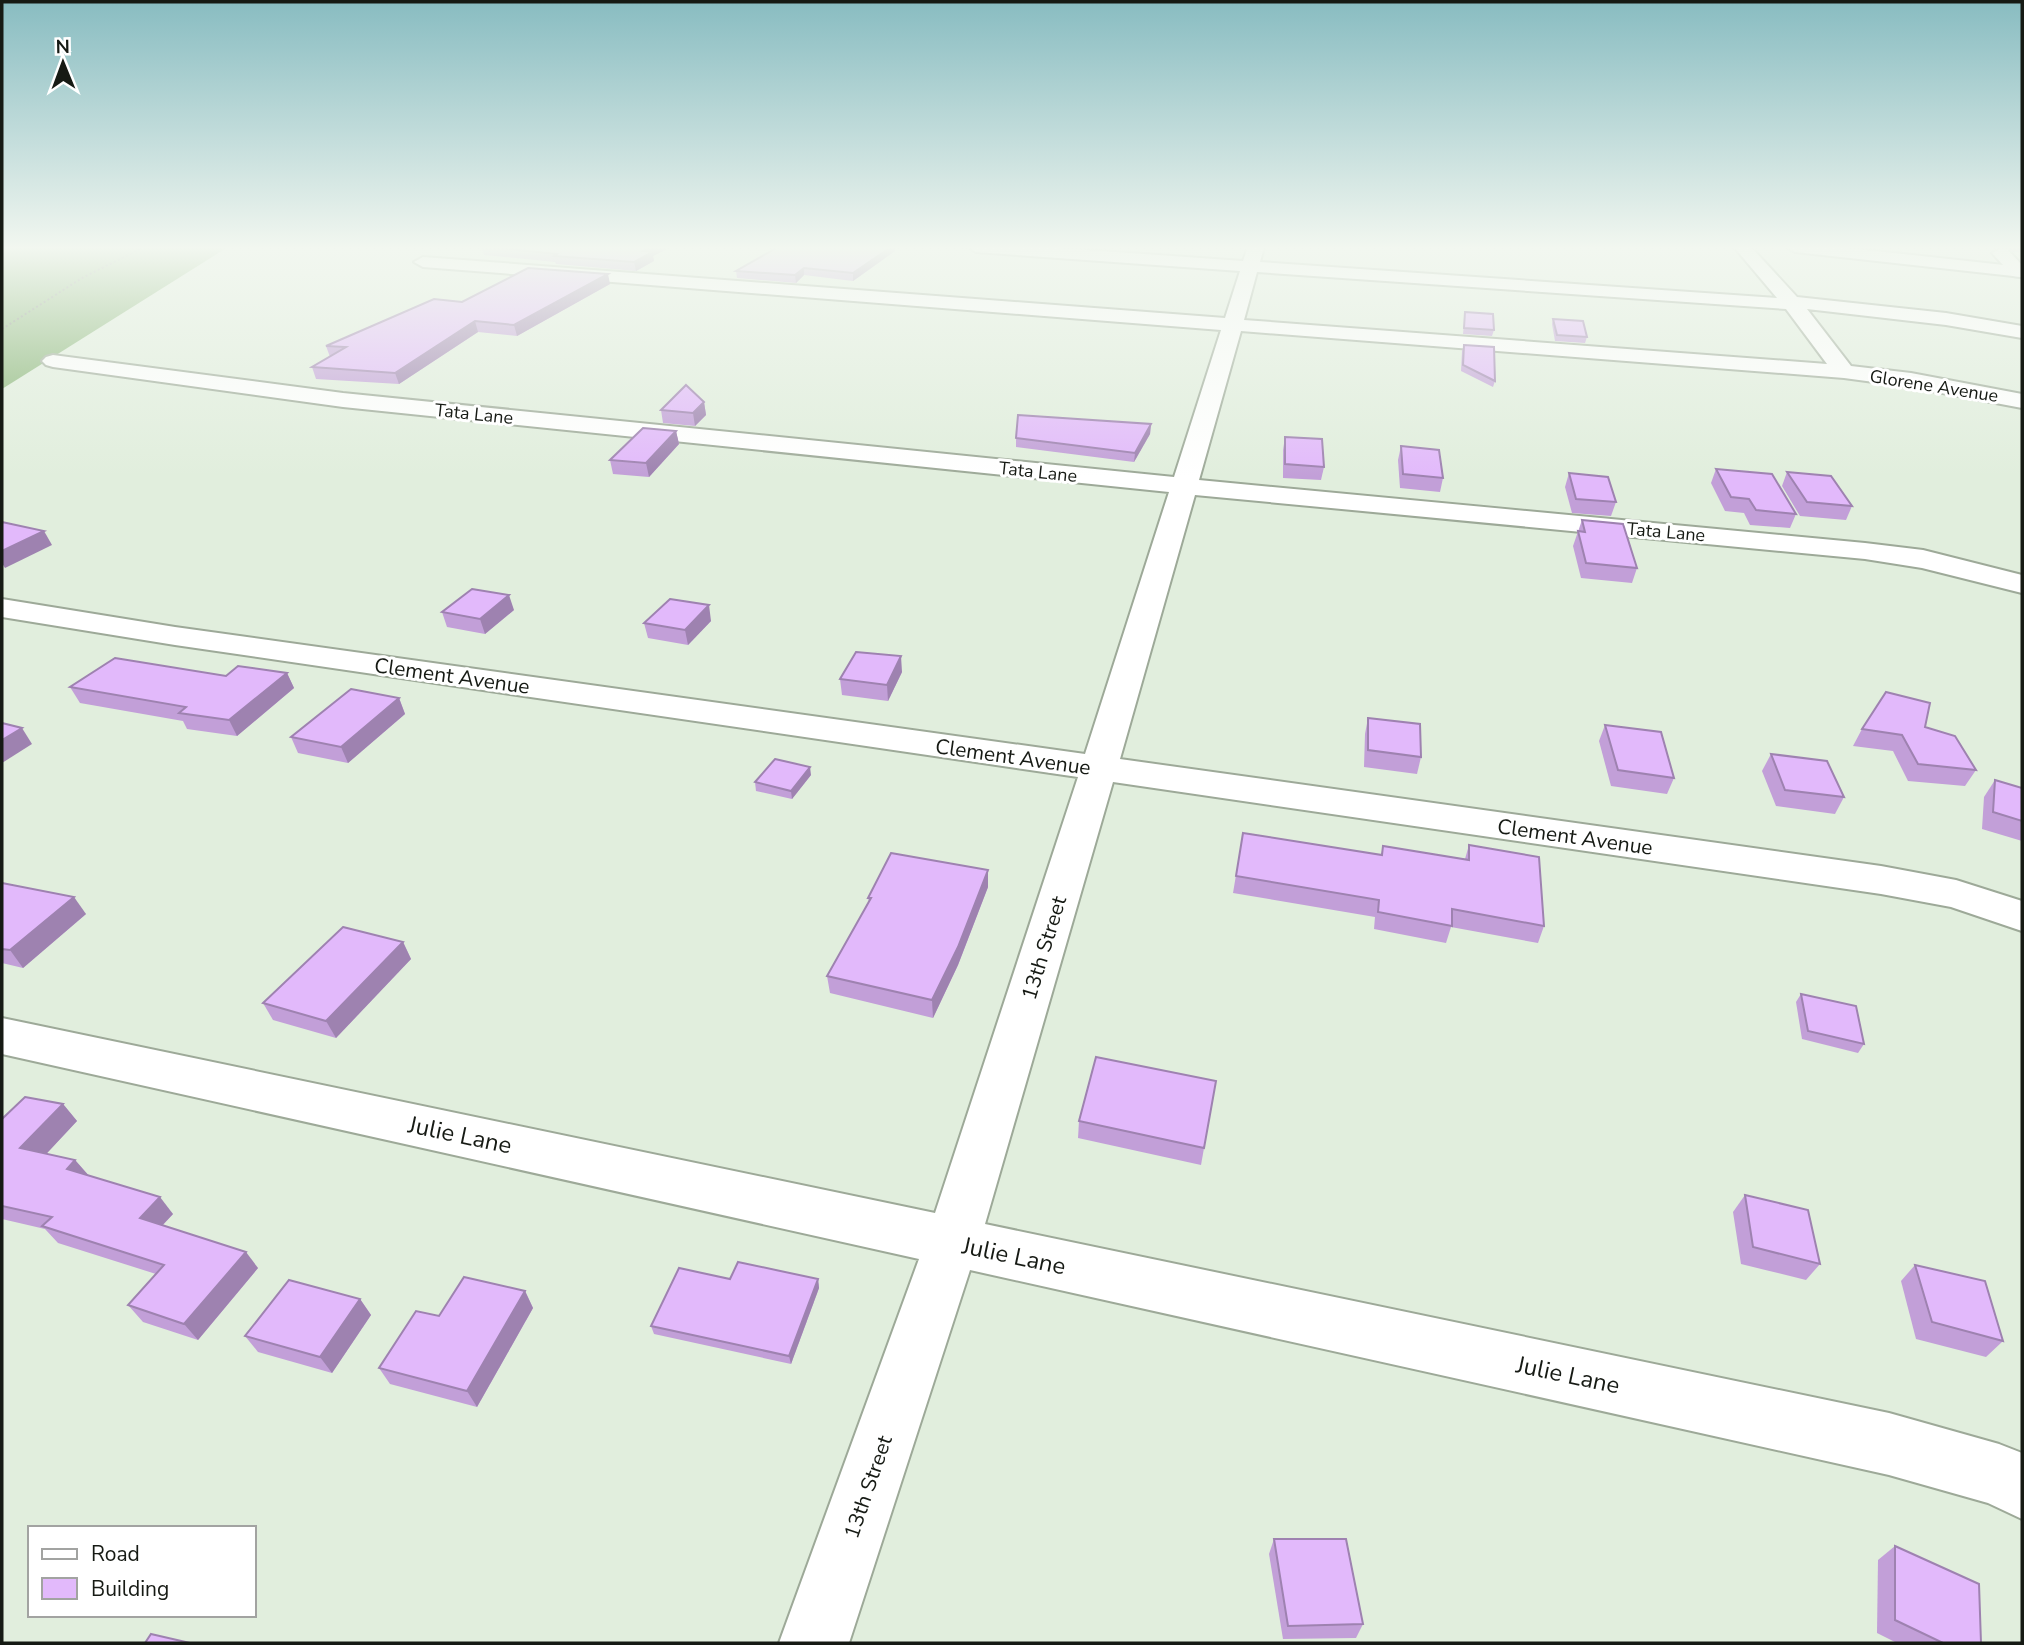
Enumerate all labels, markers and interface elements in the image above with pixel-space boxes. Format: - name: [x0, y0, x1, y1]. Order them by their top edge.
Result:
- north arrow: [28, 28, 98, 98]
- text: N: [55, 34, 70, 60]
- street label: Glorene Avenue: [1868, 364, 2000, 408]
- street label: Tata Lane: [434, 398, 514, 430]
- street label: Tata Lane: [998, 456, 1078, 488]
- street label: Tata Lane: [1626, 517, 1706, 547]
- street label: Clement Avenue: [372, 651, 532, 701]
- street label: Clement Avenue: [933, 732, 1093, 782]
- street label: Clement Avenue: [1495, 812, 1655, 862]
- street label: 13th Street: [1015, 892, 1073, 1003]
- street label: Julie Lane: [404, 1108, 515, 1162]
- street label: Julie Lane: [958, 1229, 1069, 1283]
- street label: Julie Lane: [1512, 1348, 1623, 1402]
- street label: 13th Street: [837, 1431, 899, 1542]
- legend: [28, 1526, 256, 1617]
- text: Road: [91, 1540, 140, 1568]
- text: Building: [91, 1575, 169, 1603]

